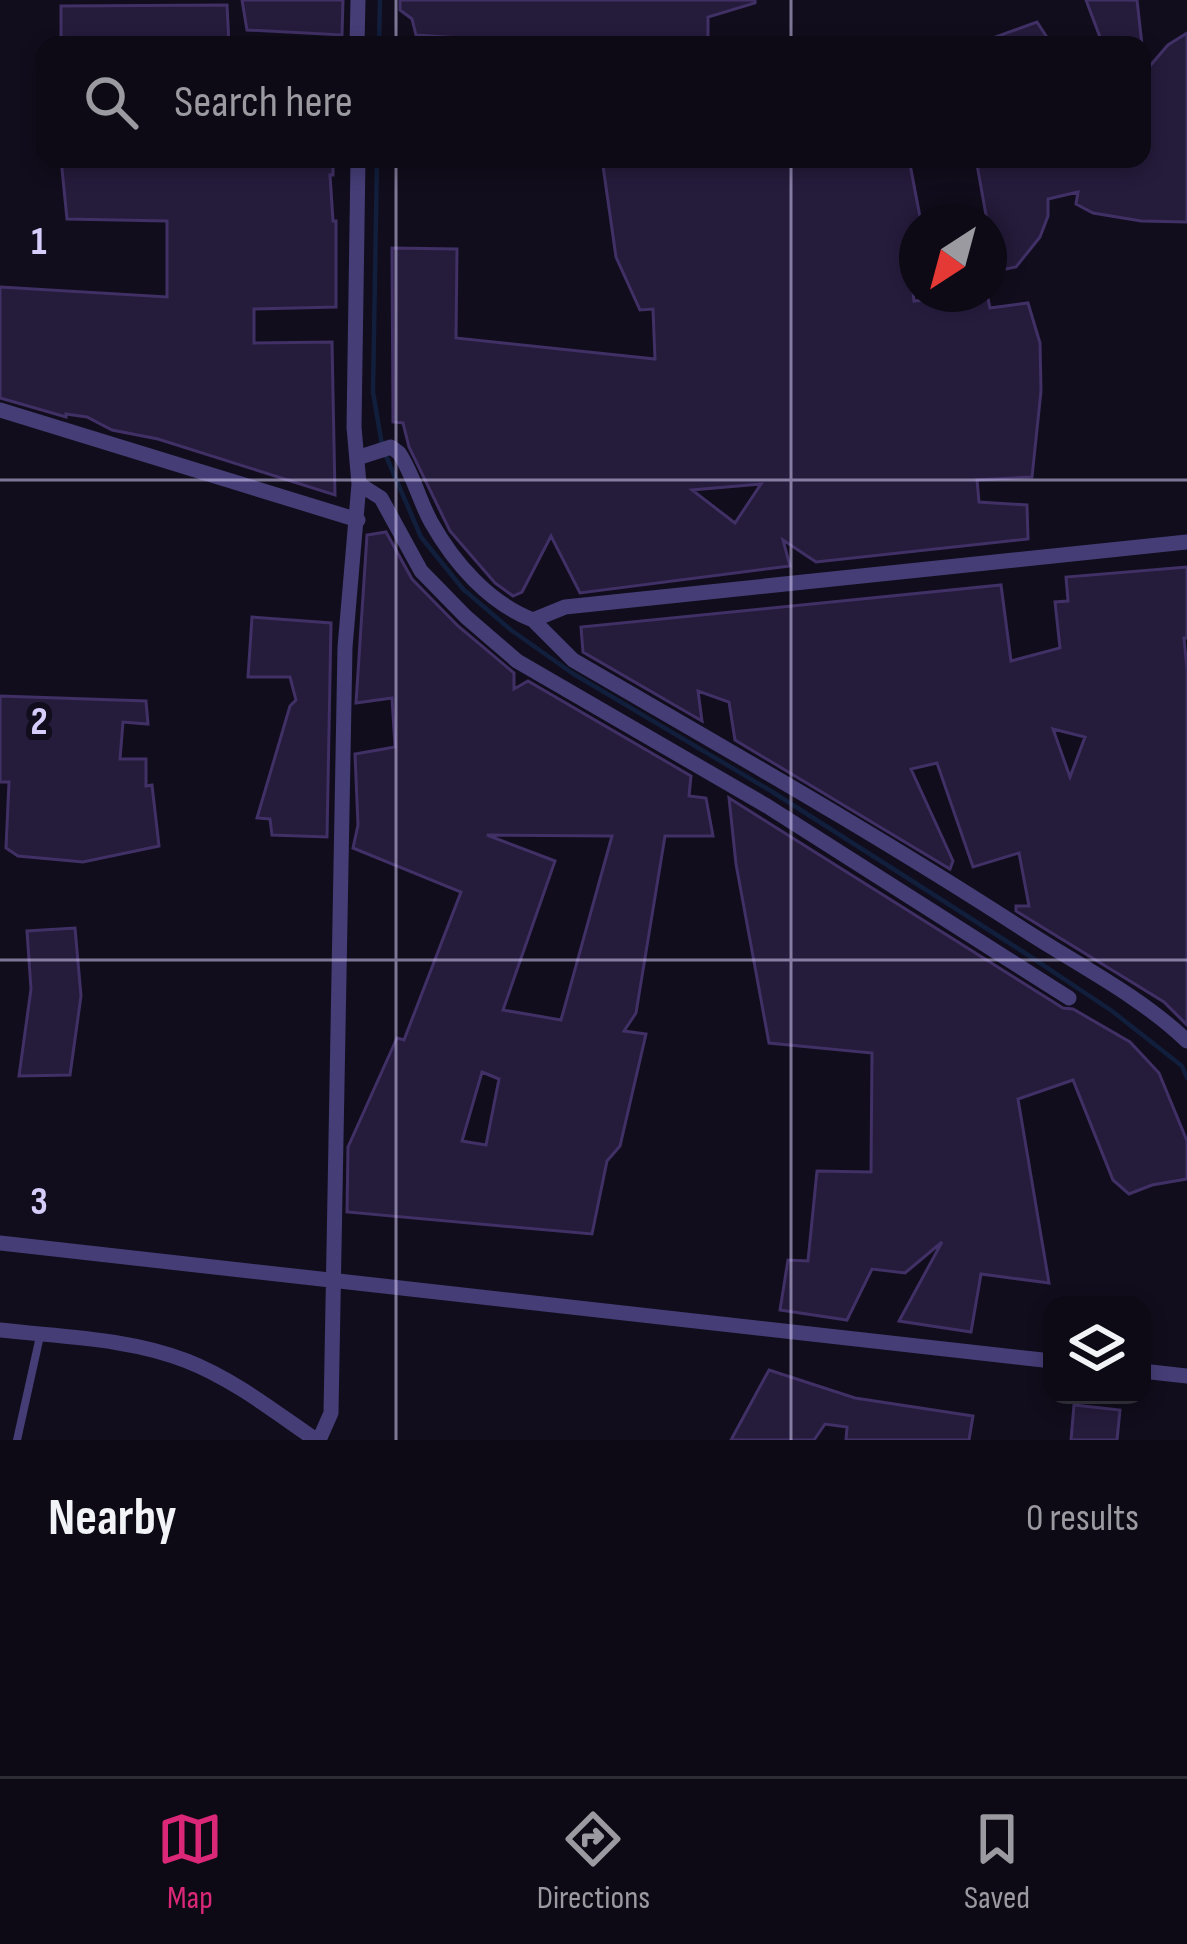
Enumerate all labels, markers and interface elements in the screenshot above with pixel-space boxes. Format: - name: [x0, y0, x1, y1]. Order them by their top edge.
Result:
- search box: [36, 36, 1151, 168]
- icon: search: [78, 69, 144, 135]
- text: Search here: [174, 75, 353, 130]
- north arrow: [899, 204, 1007, 312]
- text: 1: [31, 219, 47, 266]
- text: 2: [30, 699, 48, 746]
- text: 3: [30, 1179, 48, 1226]
- map controls: [1043, 1296, 1151, 1404]
- button: layers: [1043, 1296, 1151, 1404]
- text: Nearby: [48, 1488, 177, 1549]
- text: 0 results: [1026, 1495, 1139, 1542]
- tab: Map: [157, 1806, 223, 1918]
- tab: Directions: [537, 1806, 650, 1918]
- tab: Saved: [964, 1806, 1030, 1918]

